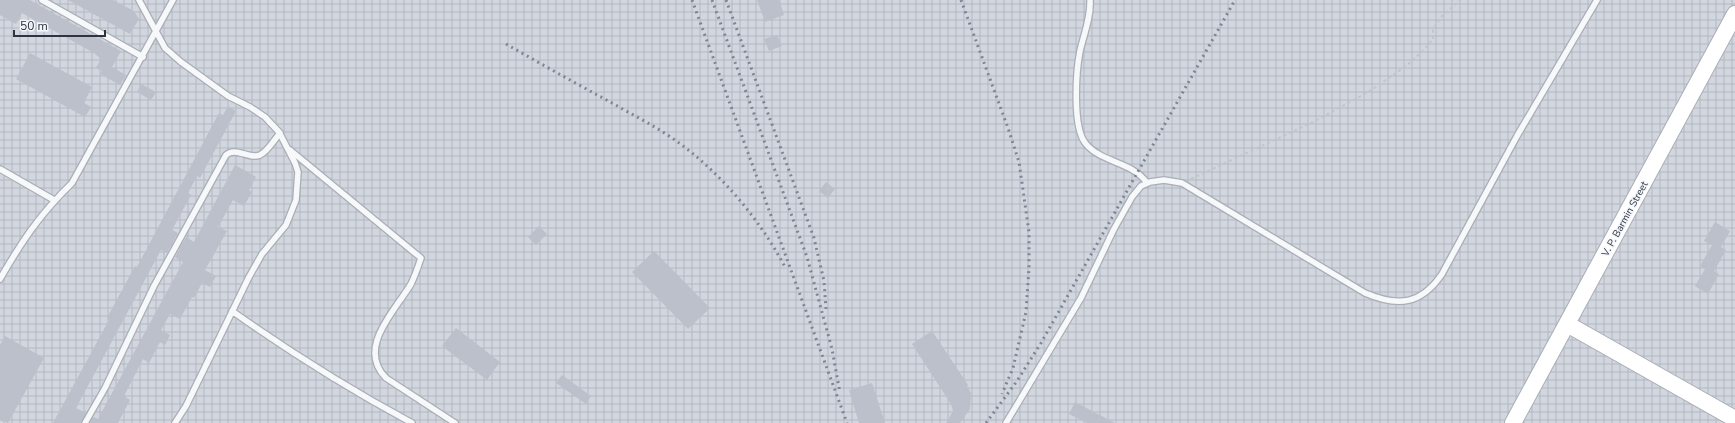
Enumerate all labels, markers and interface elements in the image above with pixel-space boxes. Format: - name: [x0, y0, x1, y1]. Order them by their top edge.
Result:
- scale bar: [14, 12, 105, 38]
- text: 50 m: [20, 18, 48, 34]
- street label: V. P. Barmin Street: [1598, 178, 1652, 260]

